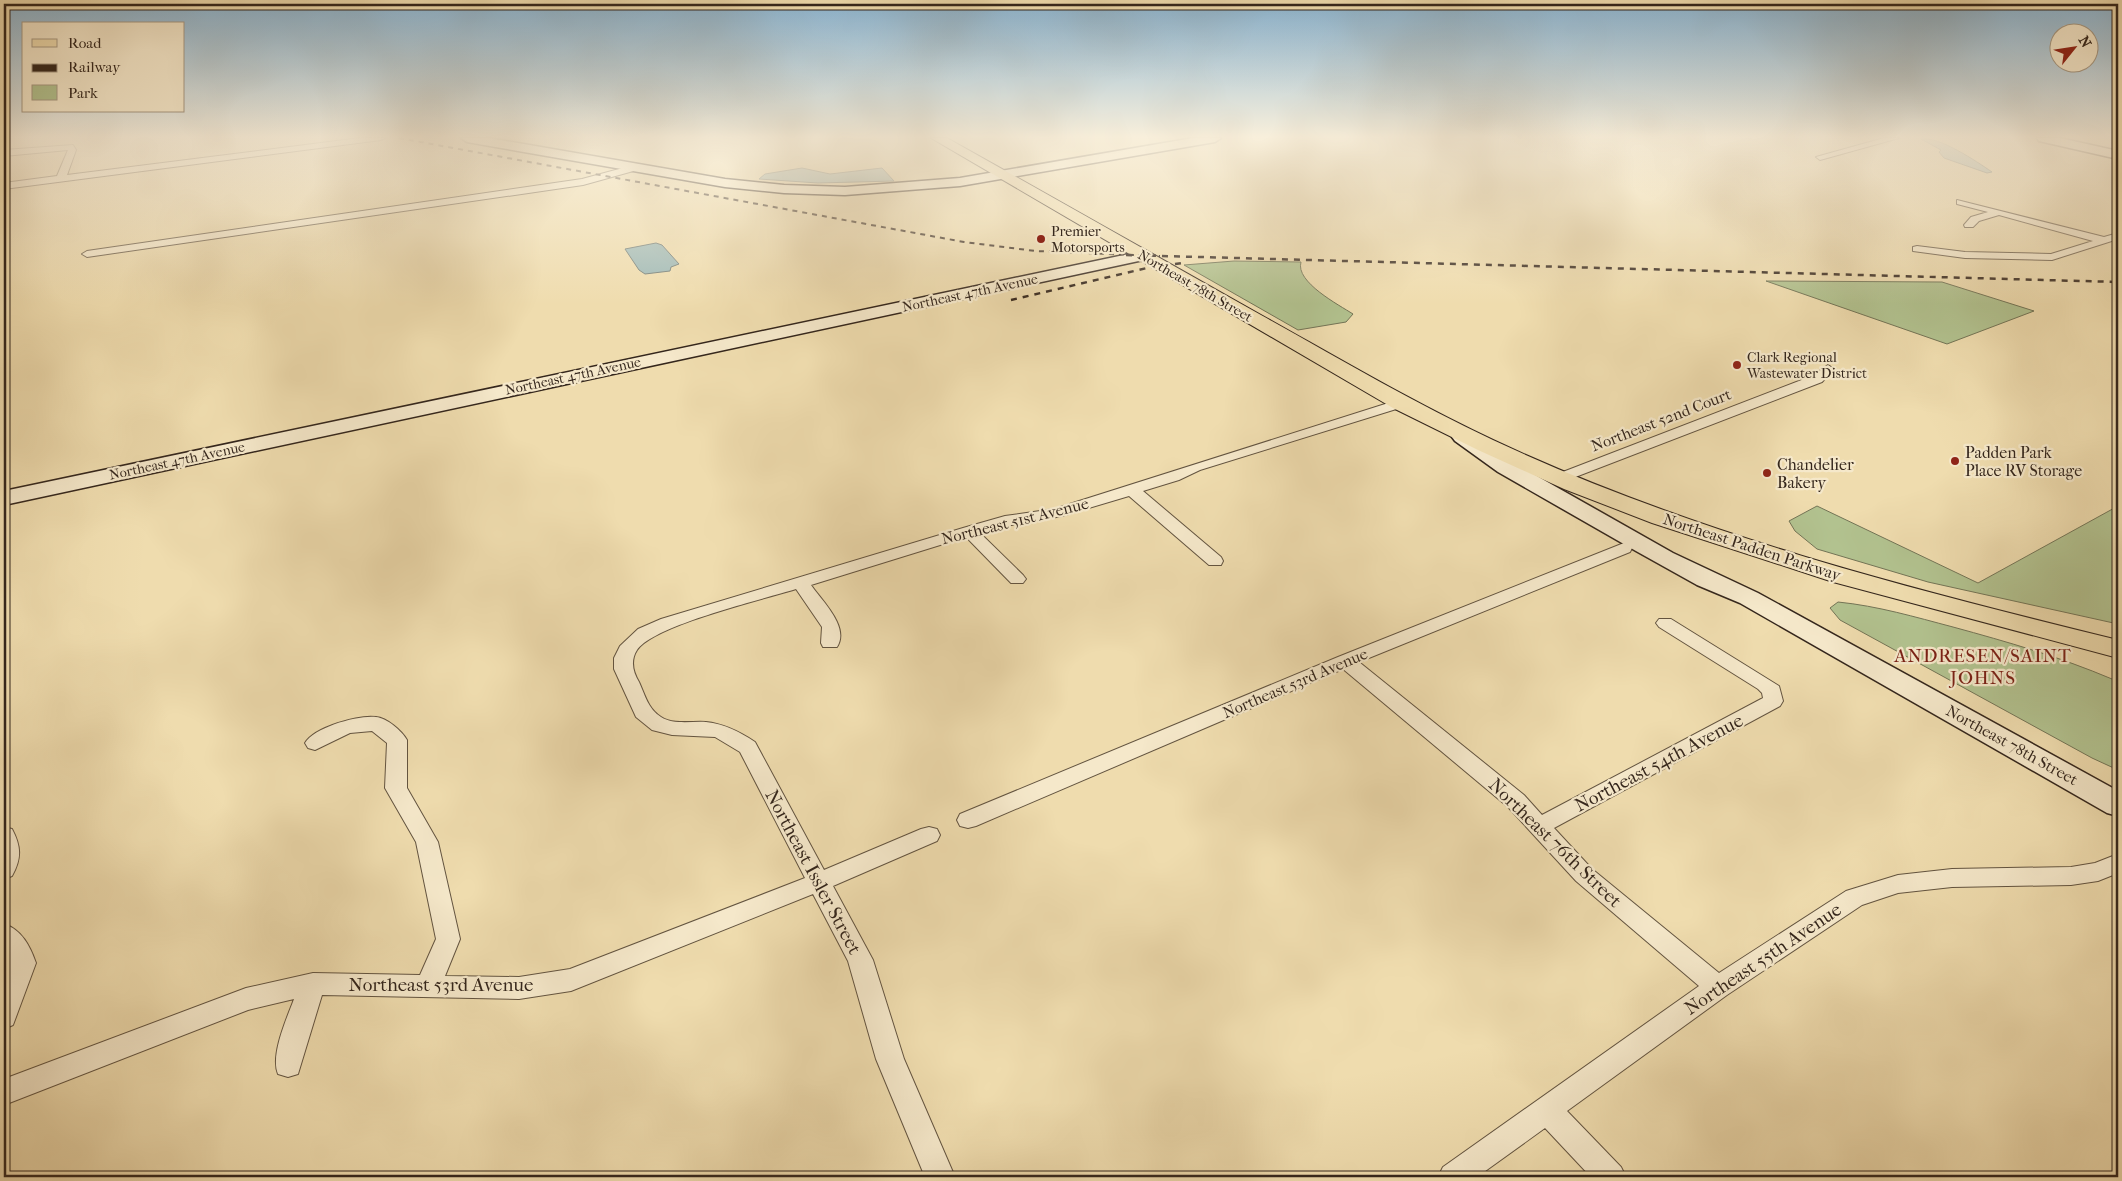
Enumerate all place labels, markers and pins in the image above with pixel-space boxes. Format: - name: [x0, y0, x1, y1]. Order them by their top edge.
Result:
- place label: Premier Motorsports: [1051, 223, 1125, 256]
- marker: Premier Motorsports: [1035, 233, 1047, 245]
- place label: Clark Regional Wastewater District: [1746, 349, 1867, 382]
- marker: Clark Regional Wastewater District: [1731, 359, 1743, 371]
- place label: Padden Park Place RV Storage: [1965, 443, 2082, 480]
- place label: Chandelier Bakery: [1777, 455, 1854, 492]
- marker: Padden Park Place RV Storage: [1949, 455, 1961, 467]
- marker: Chandelier Bakery: [1761, 467, 1773, 479]

